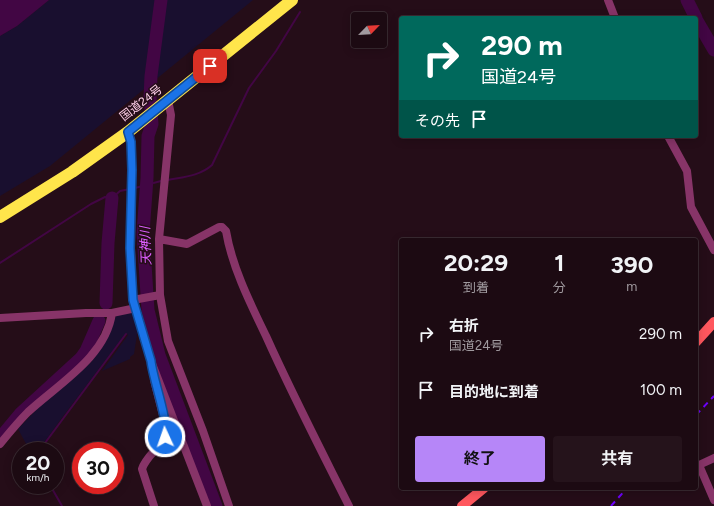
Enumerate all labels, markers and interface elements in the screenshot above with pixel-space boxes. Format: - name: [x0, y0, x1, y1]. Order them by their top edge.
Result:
- north arrow: [351, 12, 387, 48]
- map controls: [351, 12, 387, 48]
- text: 290 m: [481, 28, 563, 62]
- icon: right: [415, 32, 467, 84]
- pin: [193, 49, 227, 83]
- icon: arrive: [199, 55, 221, 77]
- text: 国道24号: [481, 66, 556, 88]
- street label: 国道24号: [117, 82, 165, 124]
- icon: arrive: [468, 108, 490, 130]
- text: その先: [415, 112, 460, 130]
- water label: 天神川: [137, 224, 154, 266]
- text: 20:29: [444, 248, 508, 277]
- text: 1: [554, 248, 564, 277]
- text: 390: [610, 250, 653, 279]
- text: m: [626, 279, 637, 294]
- text: 到着: [463, 280, 489, 295]
- text: 分: [553, 280, 566, 295]
- text: 右折: [449, 317, 479, 335]
- icon: right: [415, 323, 437, 345]
- text: 290 m: [639, 325, 682, 343]
- text: 国道24号: [449, 338, 503, 353]
- icon: arrive: [415, 379, 437, 401]
- text: 100 m: [640, 381, 682, 399]
- text: 目的地に到着: [449, 383, 539, 401]
- position arrow: [144, 416, 186, 458]
- button: 終了: [415, 436, 545, 482]
- button: 共有: [553, 436, 682, 482]
- speed limit sign: 30: [72, 442, 124, 494]
- text: 20: [26, 451, 50, 475]
- text: km/h: [27, 471, 49, 484]

